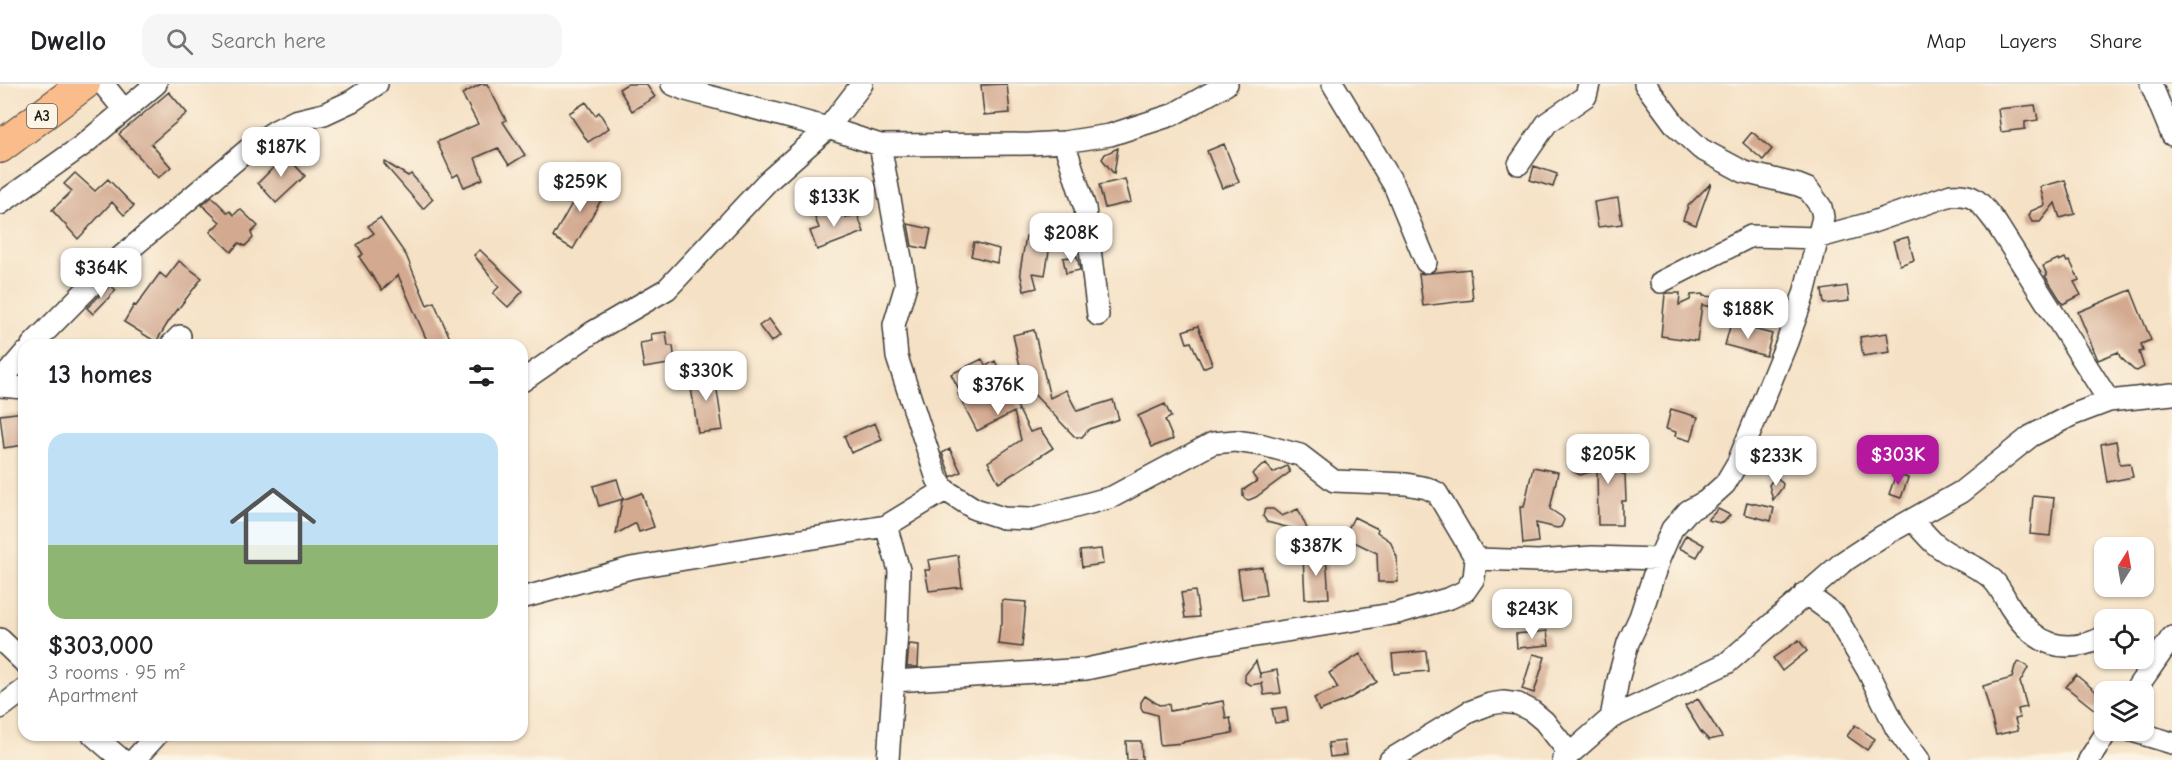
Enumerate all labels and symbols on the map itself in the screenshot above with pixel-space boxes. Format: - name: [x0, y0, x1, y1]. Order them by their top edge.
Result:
- road number: A3: [27, 104, 57, 128]
- pin: $187K: [239, 127, 323, 178]
- pin: $259K: [538, 162, 622, 213]
- pin: $133K: [792, 177, 876, 228]
- pin: $208K: [1029, 213, 1113, 264]
- pin: $364K: [59, 248, 143, 299]
- pin: $188K: [1706, 289, 1790, 340]
- pin: $330K: [664, 351, 748, 402]
- pin: $376K: [956, 365, 1040, 416]
- pin: $205K: [1566, 434, 1650, 485]
- pin: $303K: [1856, 435, 1940, 486]
- pin: $233K: [1734, 436, 1818, 487]
- pin: $387K: [1274, 526, 1358, 577]
- north arrow: [2094, 537, 2154, 597]
- pin: $243K: [1490, 589, 1574, 640]

